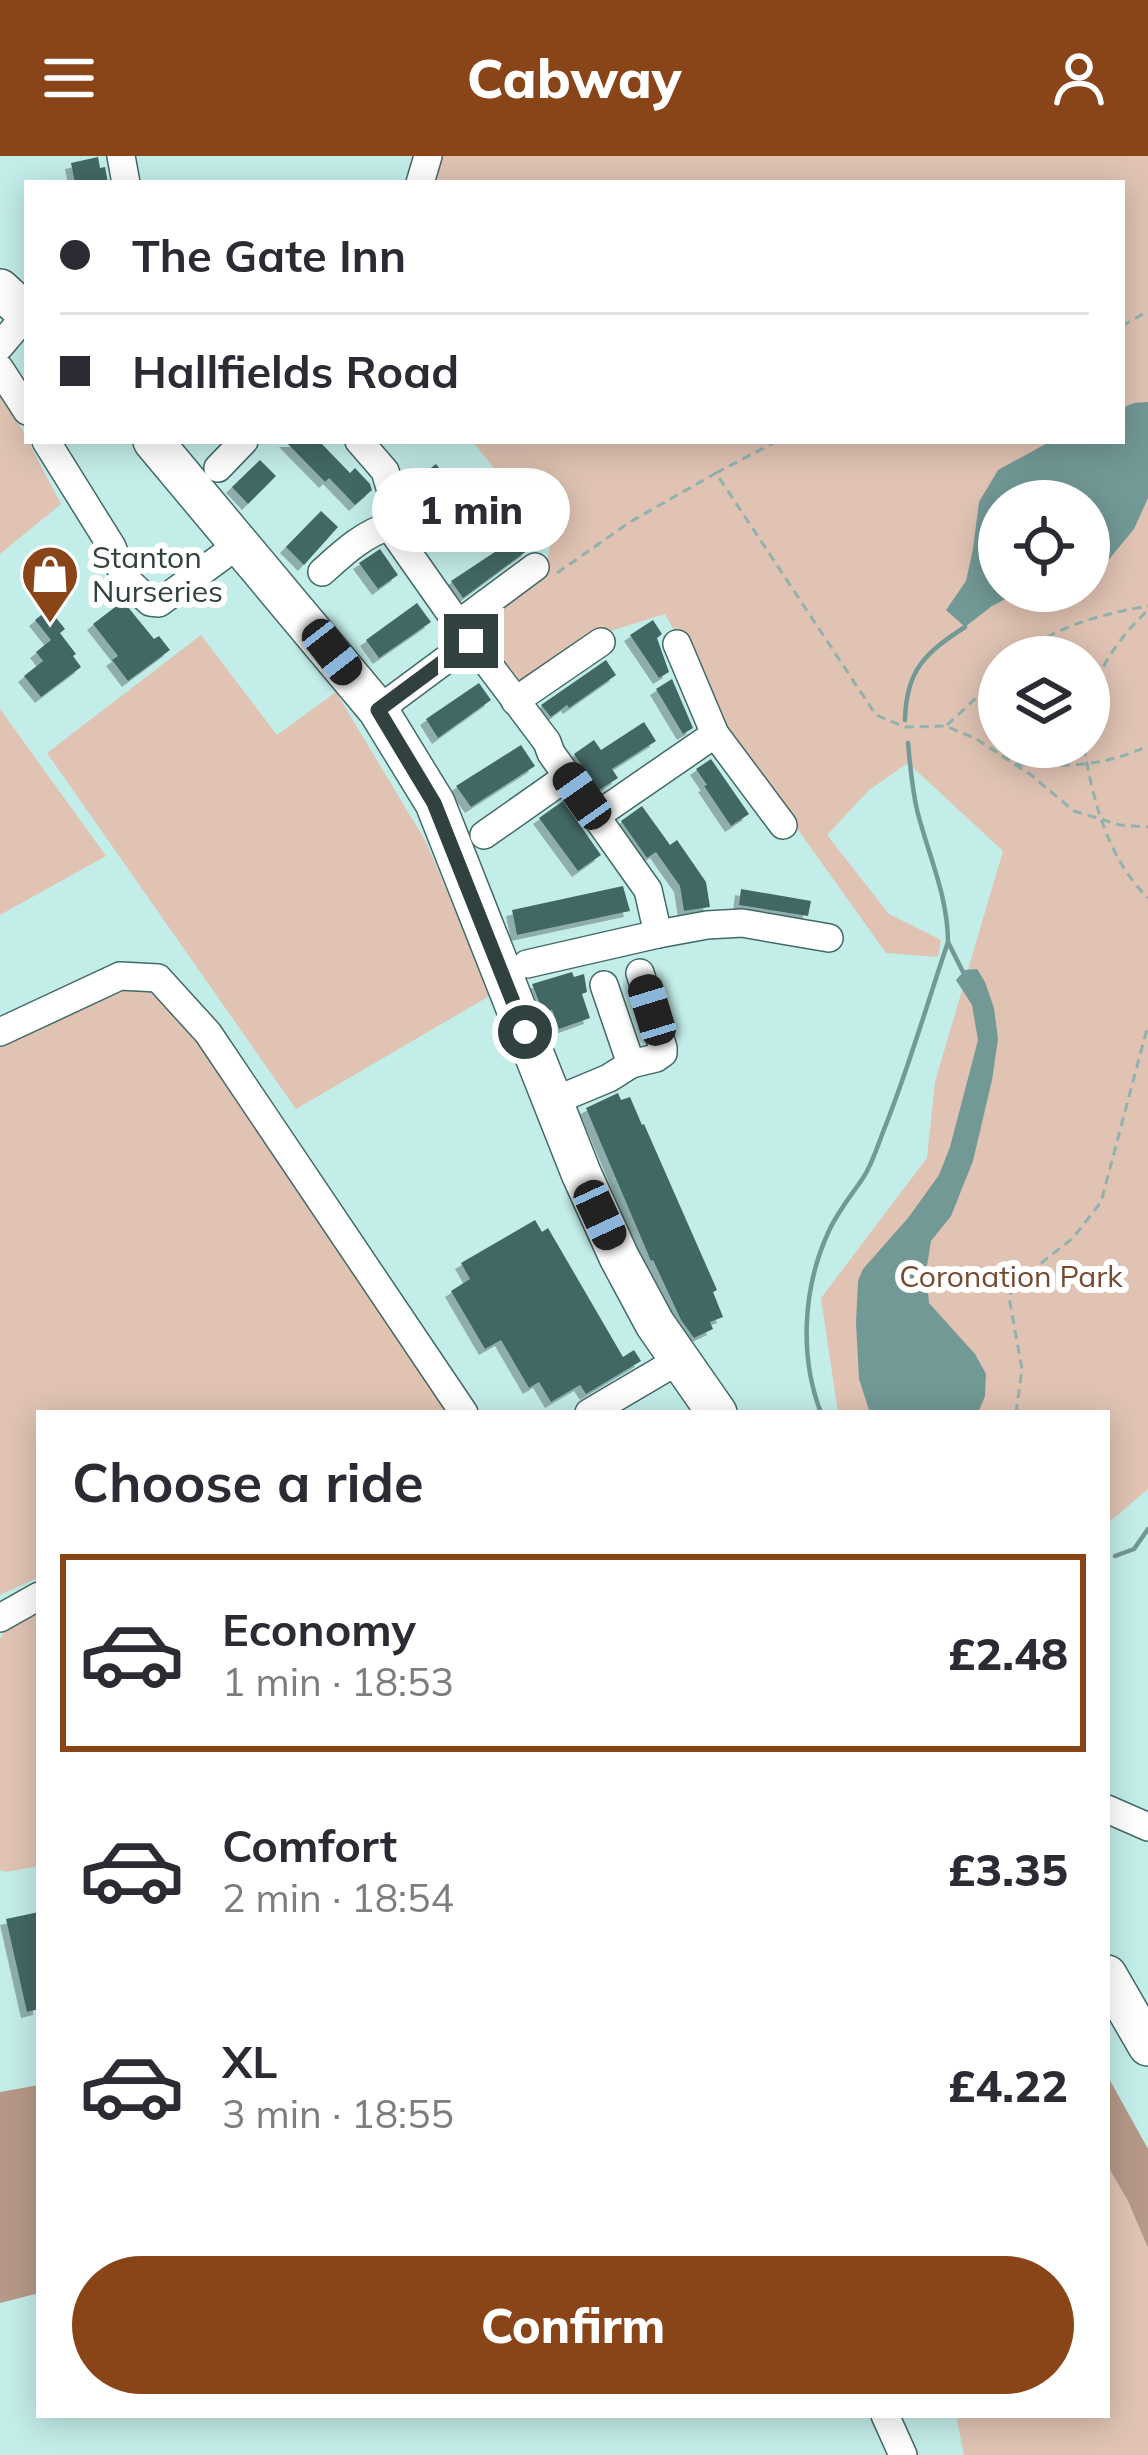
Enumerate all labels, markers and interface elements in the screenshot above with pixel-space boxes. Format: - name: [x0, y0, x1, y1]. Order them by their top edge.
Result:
- text: Cabway: [467, 44, 681, 112]
- icon: menu: [36, 45, 102, 111]
- icon: person: [1046, 45, 1112, 111]
- text: The Gate Inn: [132, 227, 406, 283]
- text: Hallfields Road: [132, 343, 459, 399]
- callout: 1 min: [372, 467, 570, 551]
- map controls: [978, 480, 1110, 768]
- button: locate: [978, 480, 1110, 612]
- text: 1 min: [419, 485, 523, 534]
- place label: Stanton Nurseries: [92, 538, 223, 610]
- shop icon: Stanton Nurseries: [19, 543, 81, 625]
- car: [296, 613, 368, 691]
- route end: [444, 614, 498, 668]
- button: layers: [978, 636, 1110, 768]
- car: [547, 756, 617, 836]
- car: [624, 970, 680, 1050]
- route start: [498, 1005, 552, 1059]
- car: [568, 1175, 632, 1255]
- park label: Coronation Park: [899, 1257, 1123, 1295]
- text: Choose a ride: [72, 1448, 424, 1516]
- icon: car: [78, 1599, 186, 1707]
- text: Economy: [222, 1601, 416, 1657]
- text: £2.48: [948, 1625, 1068, 1681]
- text: 1 min · 18:53: [222, 1657, 454, 1706]
- icon: car: [78, 1815, 186, 1923]
- text: Comfort: [222, 1817, 397, 1873]
- text: £3.35: [948, 1841, 1068, 1897]
- text: 2 min · 18:54: [222, 1873, 454, 1922]
- icon: car: [78, 2031, 186, 2139]
- text: XL: [222, 2033, 277, 2089]
- text: £4.22: [948, 2057, 1068, 2113]
- text: 3 min · 18:55: [222, 2089, 454, 2138]
- button: Confirm: [72, 2256, 1074, 2394]

